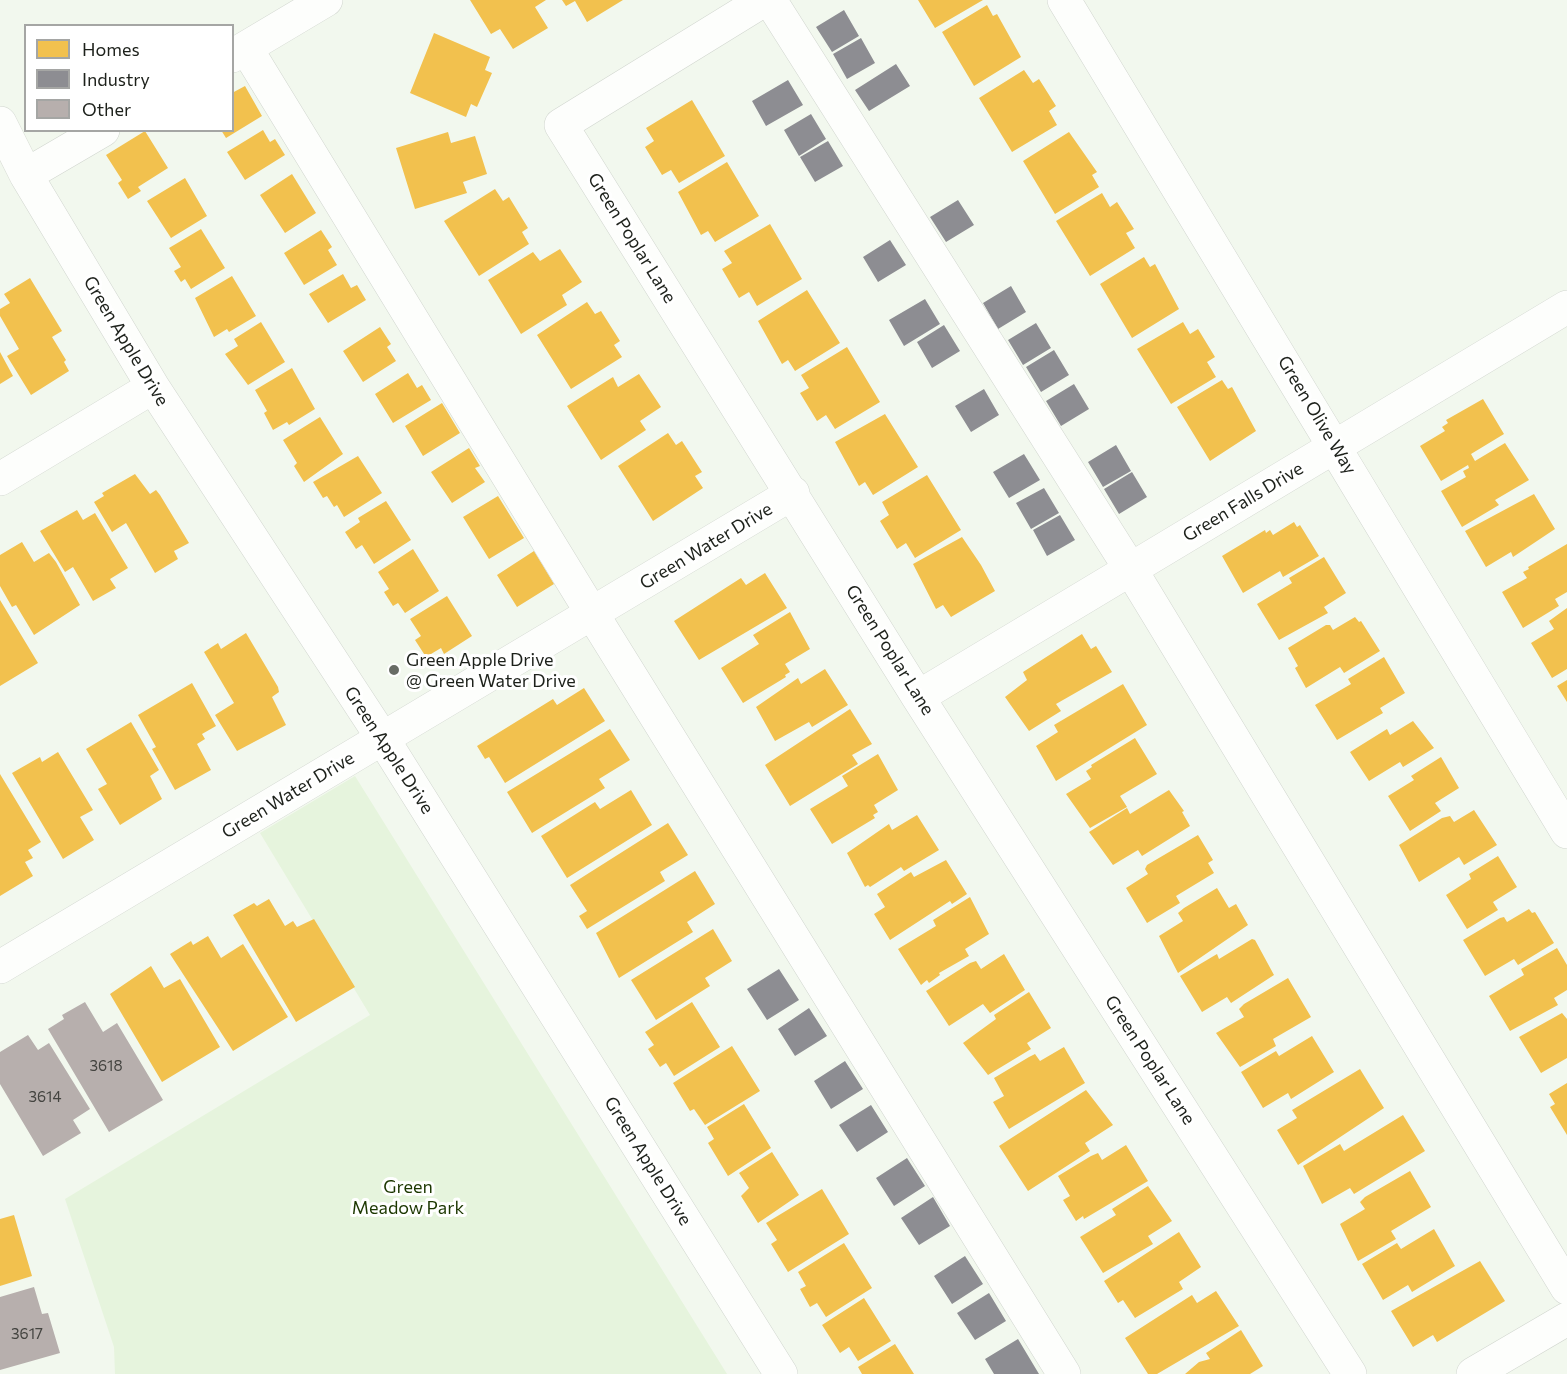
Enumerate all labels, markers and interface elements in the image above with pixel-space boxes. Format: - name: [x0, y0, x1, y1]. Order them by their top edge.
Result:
- legend: [24, 24, 234, 132]
- text: Homes: [82, 38, 140, 60]
- text: Industry: [82, 68, 150, 90]
- text: Other: [82, 98, 131, 120]
- street label: Green Poplar Lane: [583, 169, 681, 307]
- street label: Green Apple Drive: [79, 272, 173, 410]
- street label: Green Olive Way: [1273, 352, 1361, 478]
- street label: Green Falls Drive: [1179, 458, 1307, 546]
- street label: Green Water Drive: [636, 498, 776, 594]
- street label: Green Poplar Lane: [841, 581, 939, 719]
- place label: Green Apple Drive @ Green Water Drive: [406, 649, 576, 692]
- marker: Green Apple Drive @ Green Water Drive: [387, 663, 401, 677]
- street label: Green Apple Drive: [340, 682, 438, 818]
- street label: Green Water Drive: [218, 747, 358, 843]
- street label: Green Poplar Lane: [1100, 991, 1200, 1129]
- house number: 3618: [89, 1057, 123, 1075]
- house number: 3614: [28, 1088, 62, 1106]
- street label: Green Apple Drive: [600, 1093, 696, 1229]
- park label: Green Meadow Park: [352, 1176, 464, 1218]
- house number: 3617: [11, 1325, 43, 1343]

